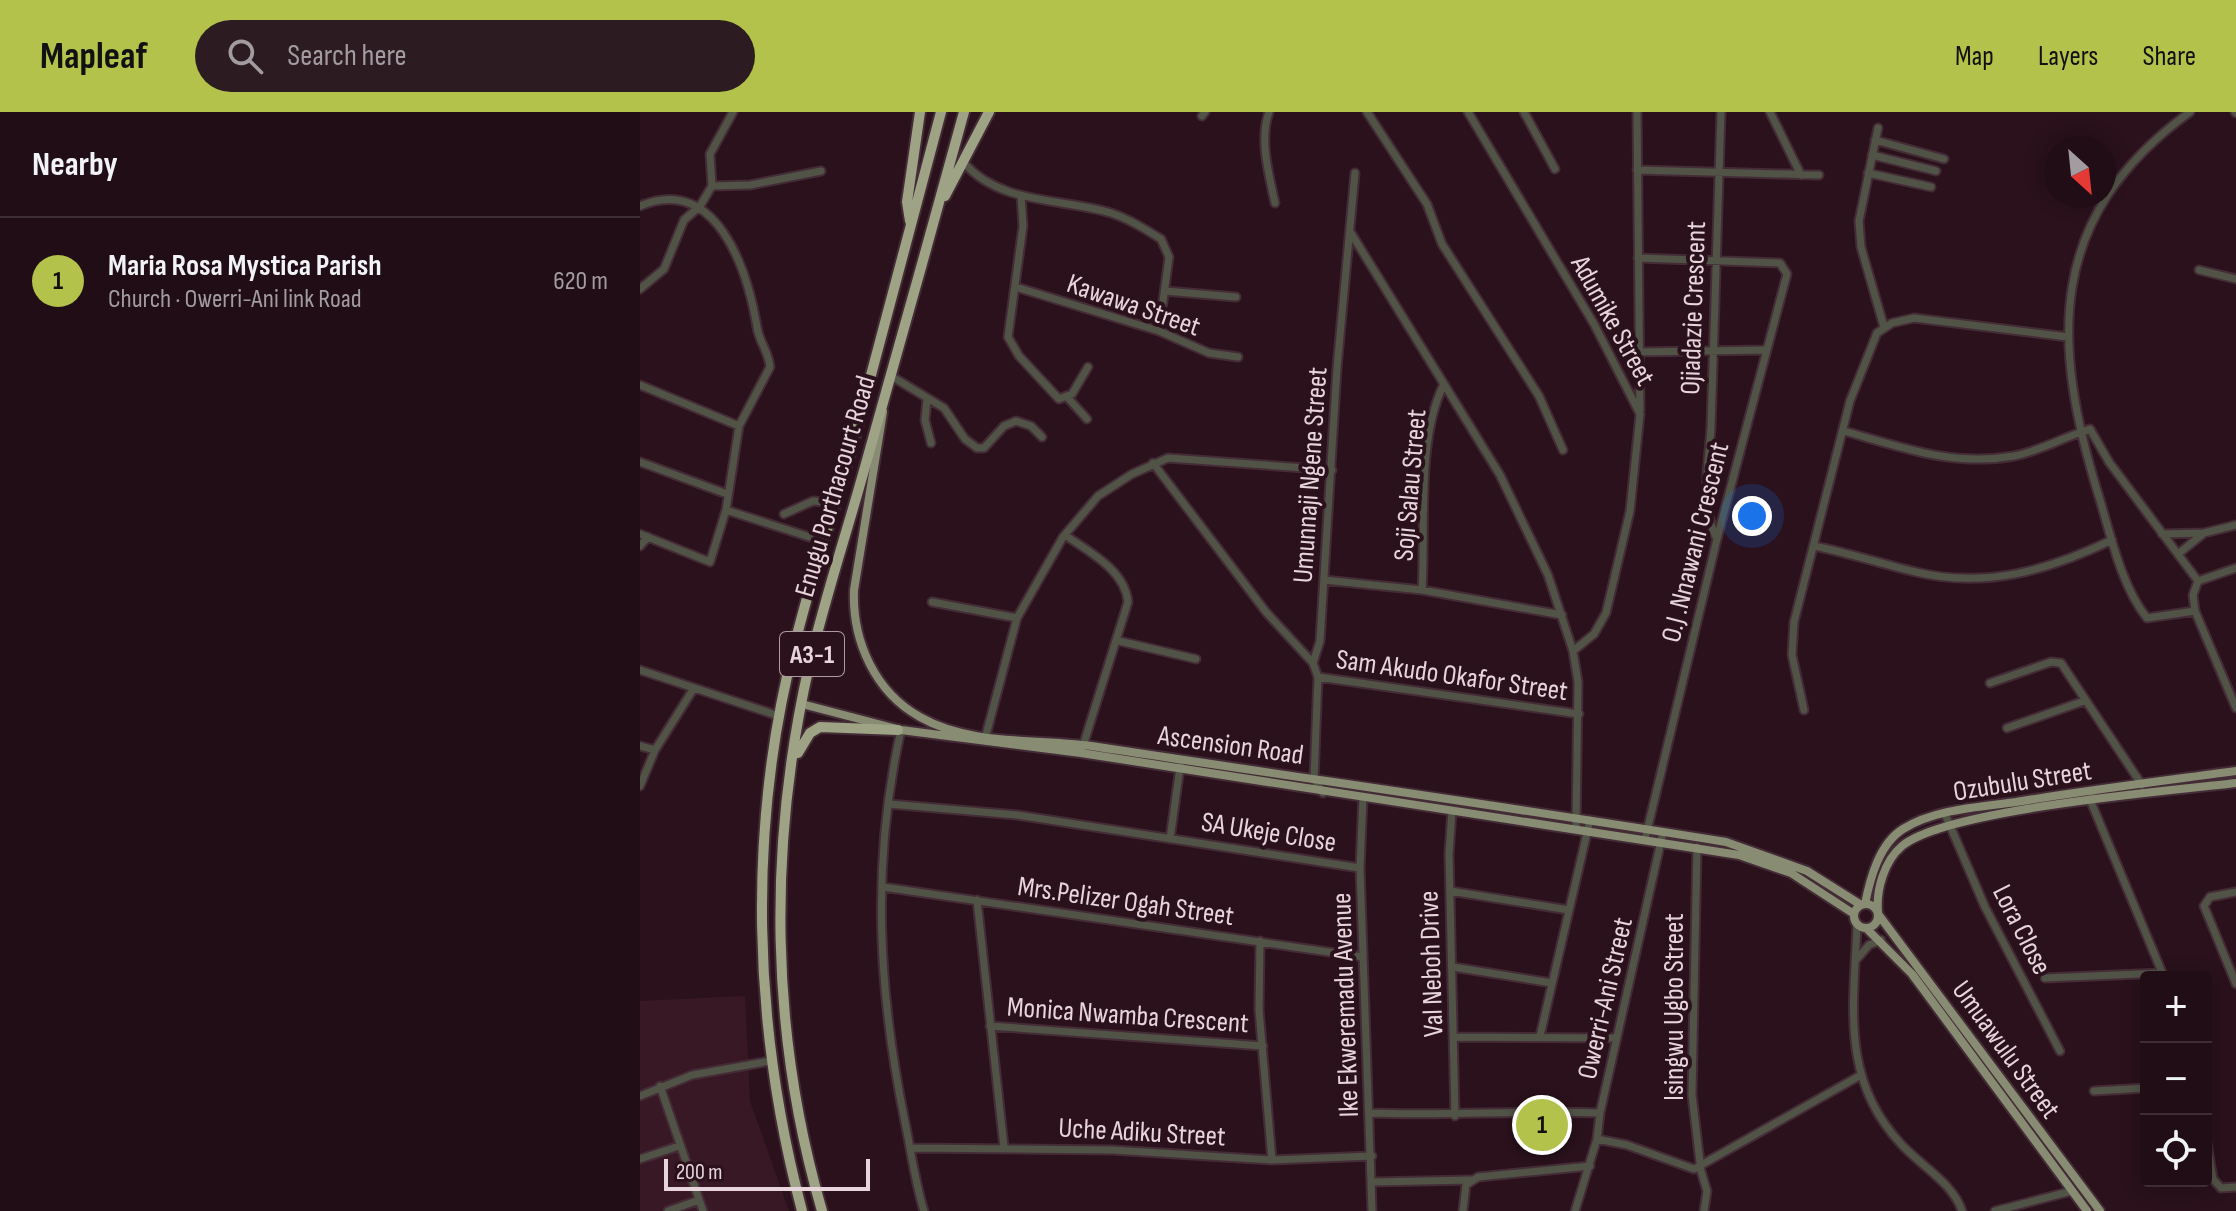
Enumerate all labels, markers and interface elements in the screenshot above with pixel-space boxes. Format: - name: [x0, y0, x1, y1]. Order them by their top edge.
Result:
- search box: [195, 20, 755, 92]
- text: Mapleaf: [40, 34, 147, 79]
- icon: search: [223, 34, 267, 78]
- text: Search here: [287, 38, 407, 74]
- text: Map: [1955, 40, 1994, 73]
- text: Layers: [2038, 40, 2098, 73]
- text: Share: [2142, 40, 2196, 73]
- north arrow: [2044, 136, 2116, 208]
- text: Nearby: [32, 144, 118, 185]
- street label: Ojiadazie Crescent: [1674, 221, 1713, 395]
- text: Maria Rosa Mystica Parish: [108, 248, 382, 284]
- street label: Adumike Street: [1563, 249, 1662, 391]
- text: 1: [53, 266, 63, 297]
- text: 620 m: [553, 266, 608, 297]
- street label: Kawawa Street: [1063, 267, 1205, 344]
- text: Church · Owerri-Ani link Road: [108, 284, 362, 315]
- street label: Umunnaji Ngene Street: [1286, 366, 1335, 584]
- street label: Enugu Porthacourt Road: [788, 372, 883, 601]
- street label: Soji Salau Street: [1387, 408, 1434, 562]
- street label: O.J .Nnawani Crescent: [1655, 439, 1736, 646]
- your location: [1732, 496, 1772, 536]
- road number: A3-1: [780, 632, 844, 676]
- street label: Sam Akudo Okafor Street: [1334, 643, 1570, 708]
- street label: Ascension Road: [1155, 719, 1306, 772]
- street label: Ozubulu Street: [1951, 754, 2094, 809]
- street label: SA Ukeje Close: [1199, 806, 1339, 859]
- street label: Mrs.Pelizer Ogah Street: [1016, 870, 1236, 933]
- street label: Lora Close: [1985, 879, 2058, 980]
- street label: Val Neboh Drive: [1412, 890, 1451, 1038]
- street label: Ike Ekweremadu Avenue: [1325, 892, 1366, 1118]
- street label: Isingwu Ugbo Street: [1658, 913, 1691, 1101]
- street label: Owerri-Ani Street: [1571, 914, 1640, 1082]
- map controls: [2140, 971, 2212, 1187]
- button: +: [2140, 971, 2212, 1043]
- street label: Umuawulu Street: [1945, 975, 2067, 1125]
- street label: Monica Nwamba Crescent: [1006, 991, 1250, 1040]
- button: −: [2140, 1043, 2212, 1115]
- pin: 1: [1516, 1095, 1568, 1155]
- street label: Uche Adiku Street: [1058, 1112, 1226, 1153]
- button: locate: [2140, 1115, 2212, 1187]
- scale bar: [664, 1155, 870, 1191]
- text: 200 m: [676, 1159, 722, 1186]

